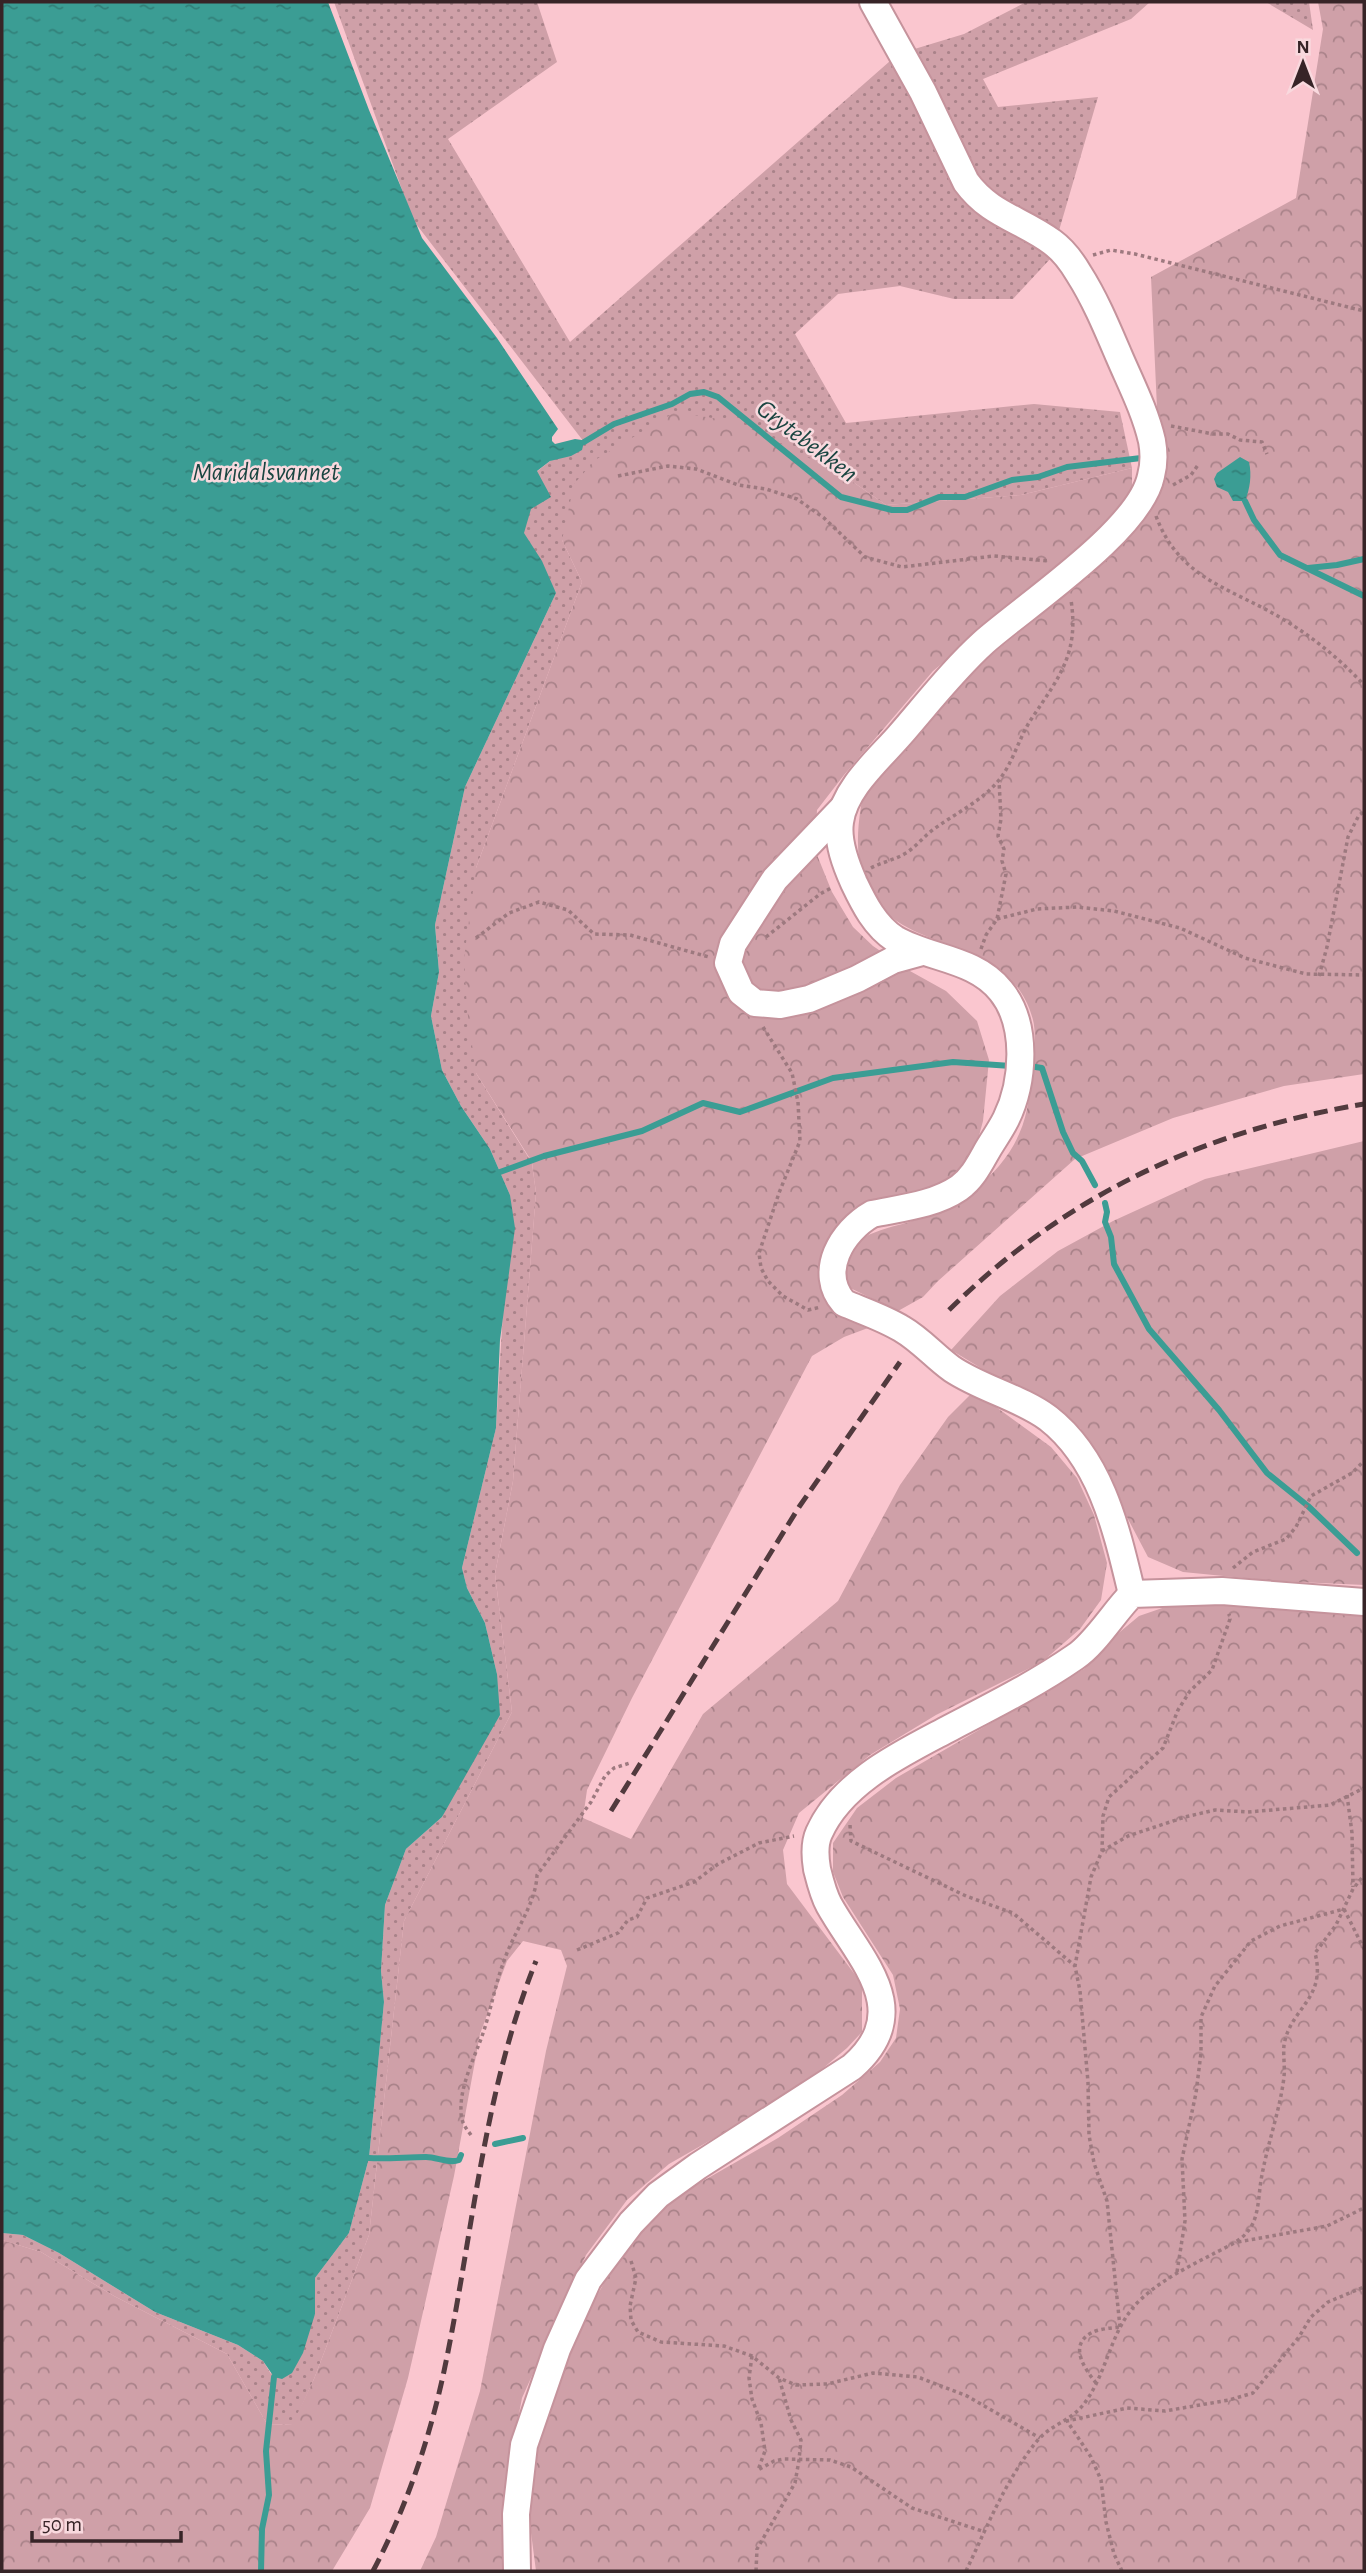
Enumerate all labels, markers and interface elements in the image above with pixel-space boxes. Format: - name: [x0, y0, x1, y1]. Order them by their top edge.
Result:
- north arrow: [1268, 28, 1338, 98]
- text: N: [1296, 38, 1310, 57]
- water label: Grytebekken: [752, 395, 862, 487]
- water label: Maridalsvannet: [193, 459, 340, 485]
- scale bar: [32, 2500, 180, 2544]
- text: 50 m: [42, 2514, 82, 2535]

